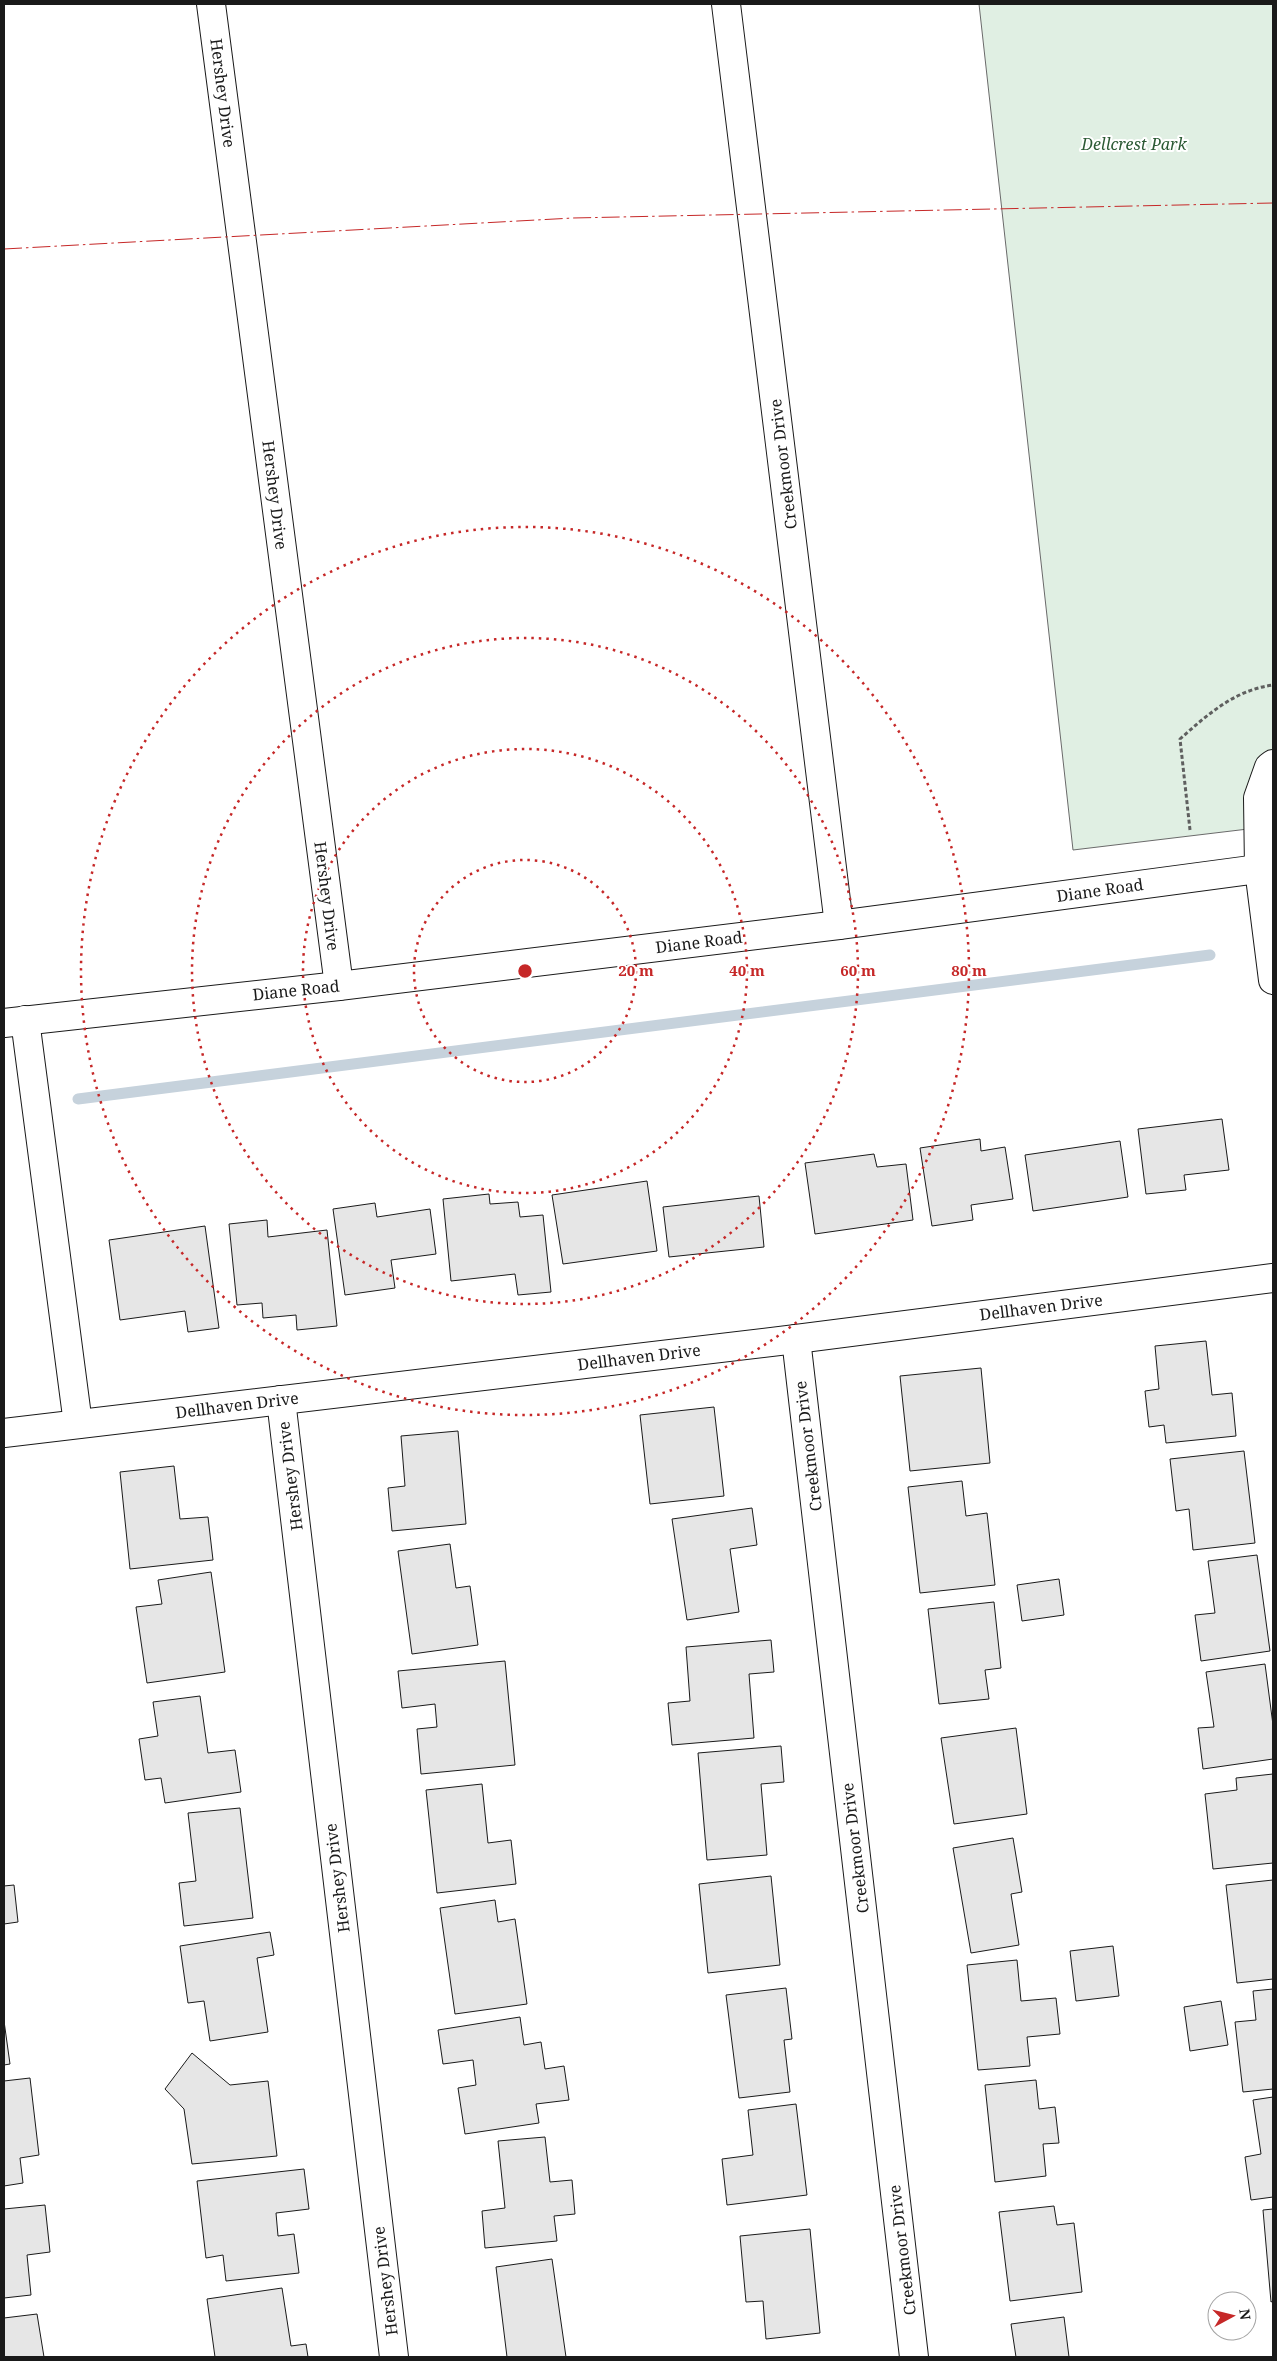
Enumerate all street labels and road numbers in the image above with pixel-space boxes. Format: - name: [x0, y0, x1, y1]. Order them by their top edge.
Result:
- street label: Hershey Drive: [205, 37, 241, 149]
- street label: Creekmoor Drive: [764, 398, 802, 530]
- street label: Hershey Drive: [257, 439, 293, 551]
- street label: Hershey Drive: [309, 840, 345, 952]
- street label: Diane Road: [1055, 873, 1145, 907]
- street label: Diane Road: [654, 926, 744, 958]
- street label: Diane Road: [251, 974, 341, 1006]
- street label: Dellhaven Drive: [978, 1289, 1104, 1325]
- street label: Dellhaven Drive: [576, 1339, 702, 1375]
- street label: Creekmoor Drive: [789, 1380, 827, 1512]
- street label: Dellhaven Drive: [174, 1387, 300, 1423]
- street label: Hershey Drive: [272, 1420, 308, 1532]
- street label: Creekmoor Drive: [836, 1782, 874, 1914]
- street label: Hershey Drive: [319, 1822, 355, 1934]
- street label: Creekmoor Drive: [883, 2184, 921, 2316]
- street label: Hershey Drive: [367, 2225, 403, 2337]

